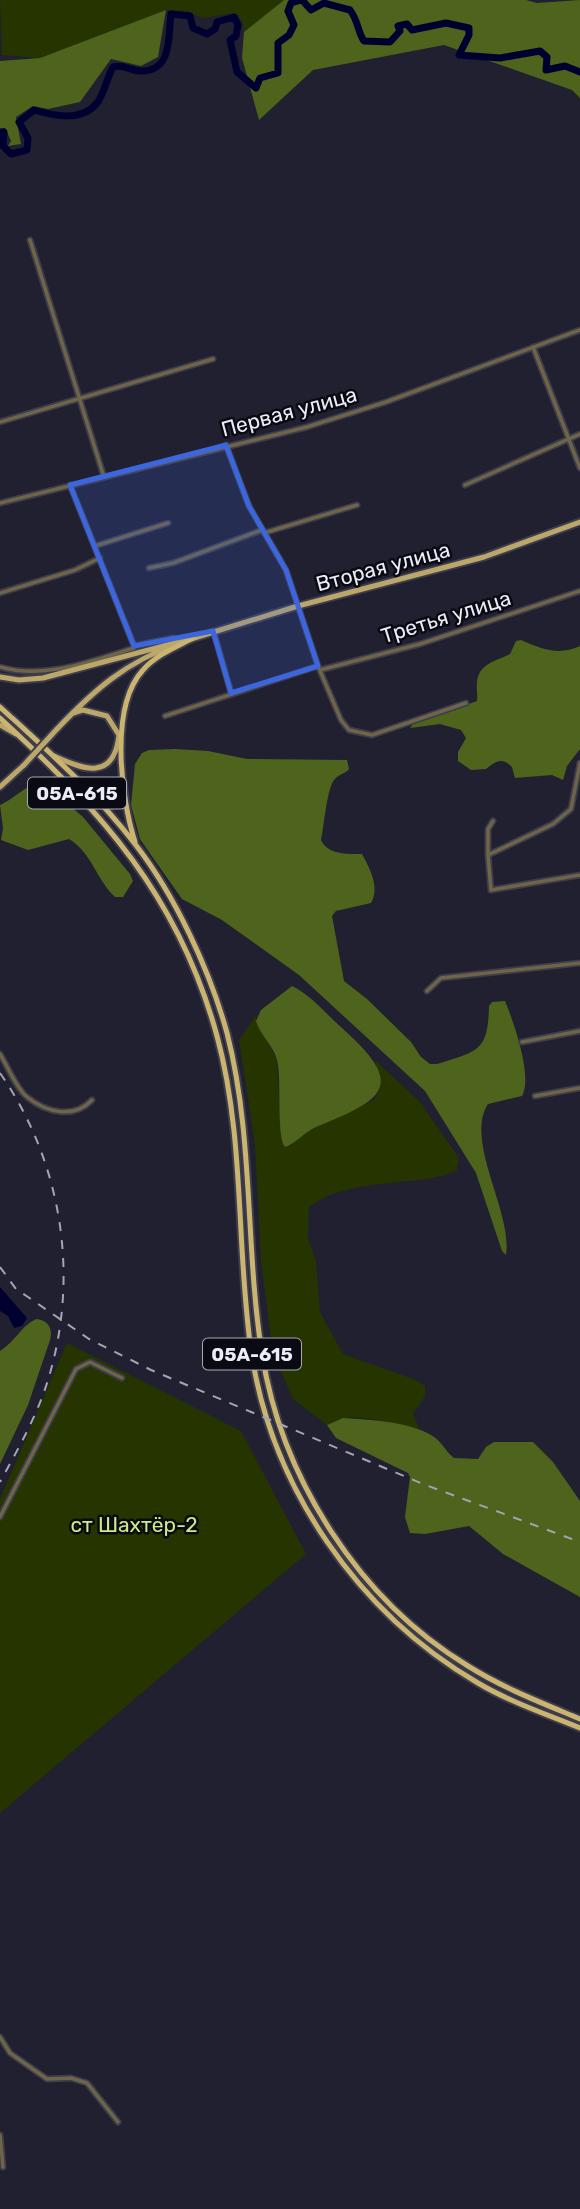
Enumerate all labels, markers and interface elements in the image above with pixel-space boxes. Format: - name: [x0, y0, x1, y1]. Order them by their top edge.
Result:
- street label: Первая улица: [218, 381, 360, 442]
- street label: Вторая улица: [313, 537, 453, 596]
- street label: Третья улица: [378, 585, 514, 648]
- road number: 05А-615: [28, 778, 126, 808]
- road number: 05А-615: [203, 1338, 301, 1370]
- park label: ст Шахтёр-2: [70, 1512, 198, 1537]

